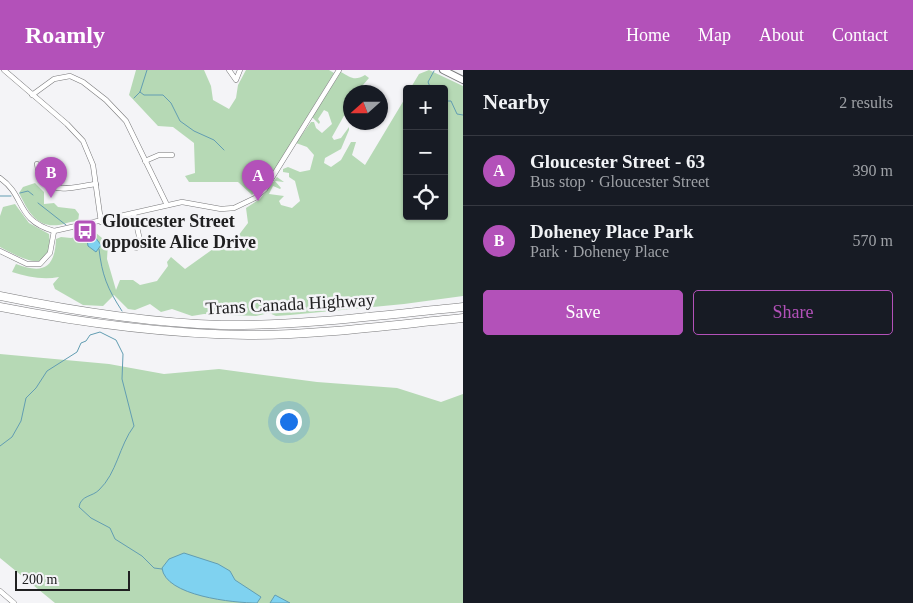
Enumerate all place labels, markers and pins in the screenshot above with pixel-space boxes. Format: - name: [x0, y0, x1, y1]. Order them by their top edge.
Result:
- pin: B: [35, 157, 67, 198]
- pin: A: [242, 160, 274, 201]
- place label: Gloucester Street opposite Alice Drive: [102, 211, 256, 252]
- bus stop icon: Gloucester Street opposite Alice Drive: [72, 218, 98, 244]

